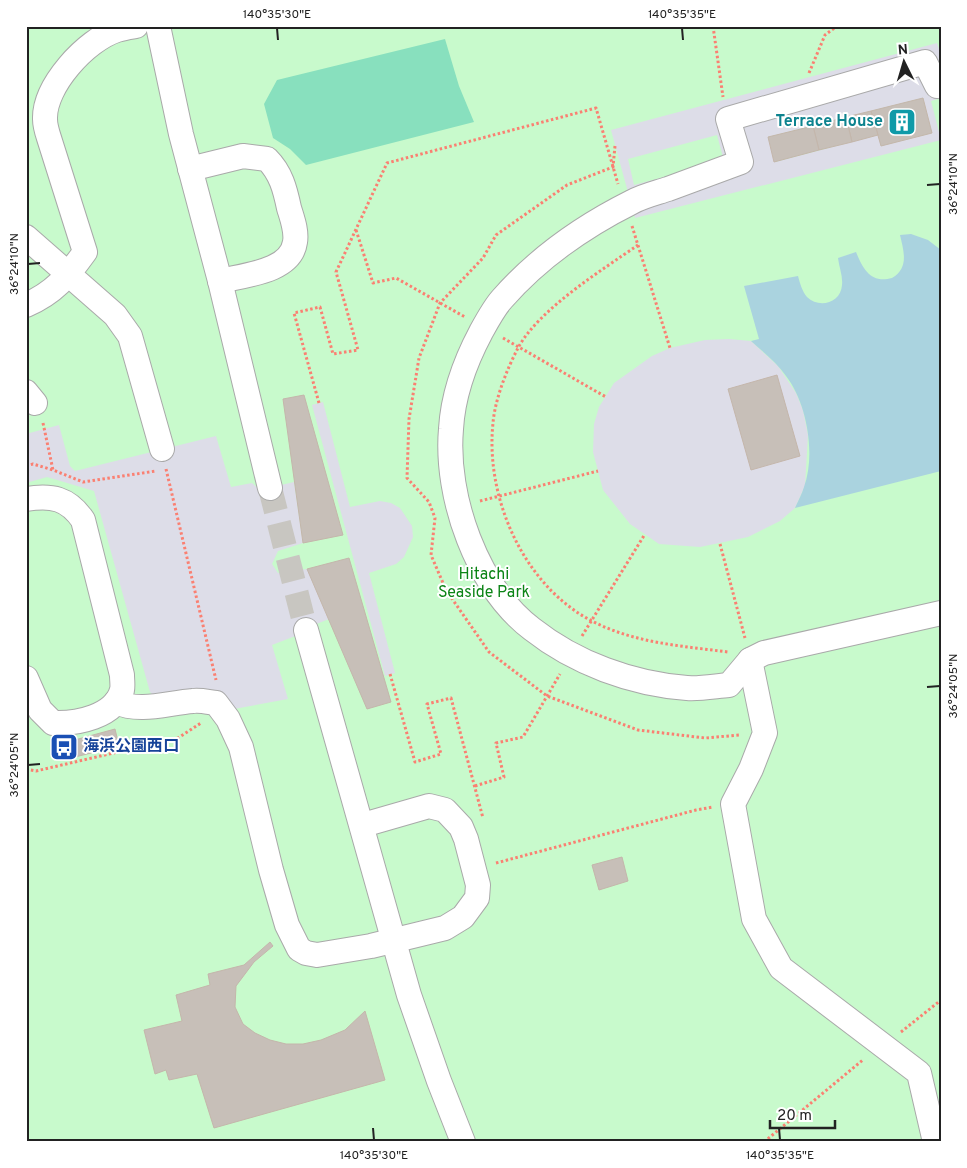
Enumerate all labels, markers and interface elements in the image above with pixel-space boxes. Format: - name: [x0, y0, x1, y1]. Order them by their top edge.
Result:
- text: 140°35'30"E: [243, 7, 311, 23]
- text: 140°35'35"E: [648, 7, 716, 23]
- north arrow: [880, 38, 930, 88]
- text: N: [897, 42, 909, 59]
- building icon: Terrace House: [887, 107, 917, 137]
- place label: Terrace House: [776, 112, 883, 132]
- text: 36°24'10"N: [946, 153, 962, 215]
- text: 36°24'10"N: [7, 233, 23, 295]
- park label: Hitachi Seaside Park: [438, 565, 530, 603]
- text: 36°24'05"N: [946, 653, 962, 719]
- text: 36°24'05"N: [7, 732, 23, 798]
- bus stop icon: 海浜公園西口: [49, 732, 79, 762]
- place label: 海浜公園西口: [83, 737, 179, 757]
- scale bar: [770, 1098, 834, 1130]
- text: 20 m: [777, 1107, 812, 1126]
- text: 140°35'30"E: [340, 1148, 408, 1164]
- text: 140°35'35"E: [746, 1148, 814, 1164]

